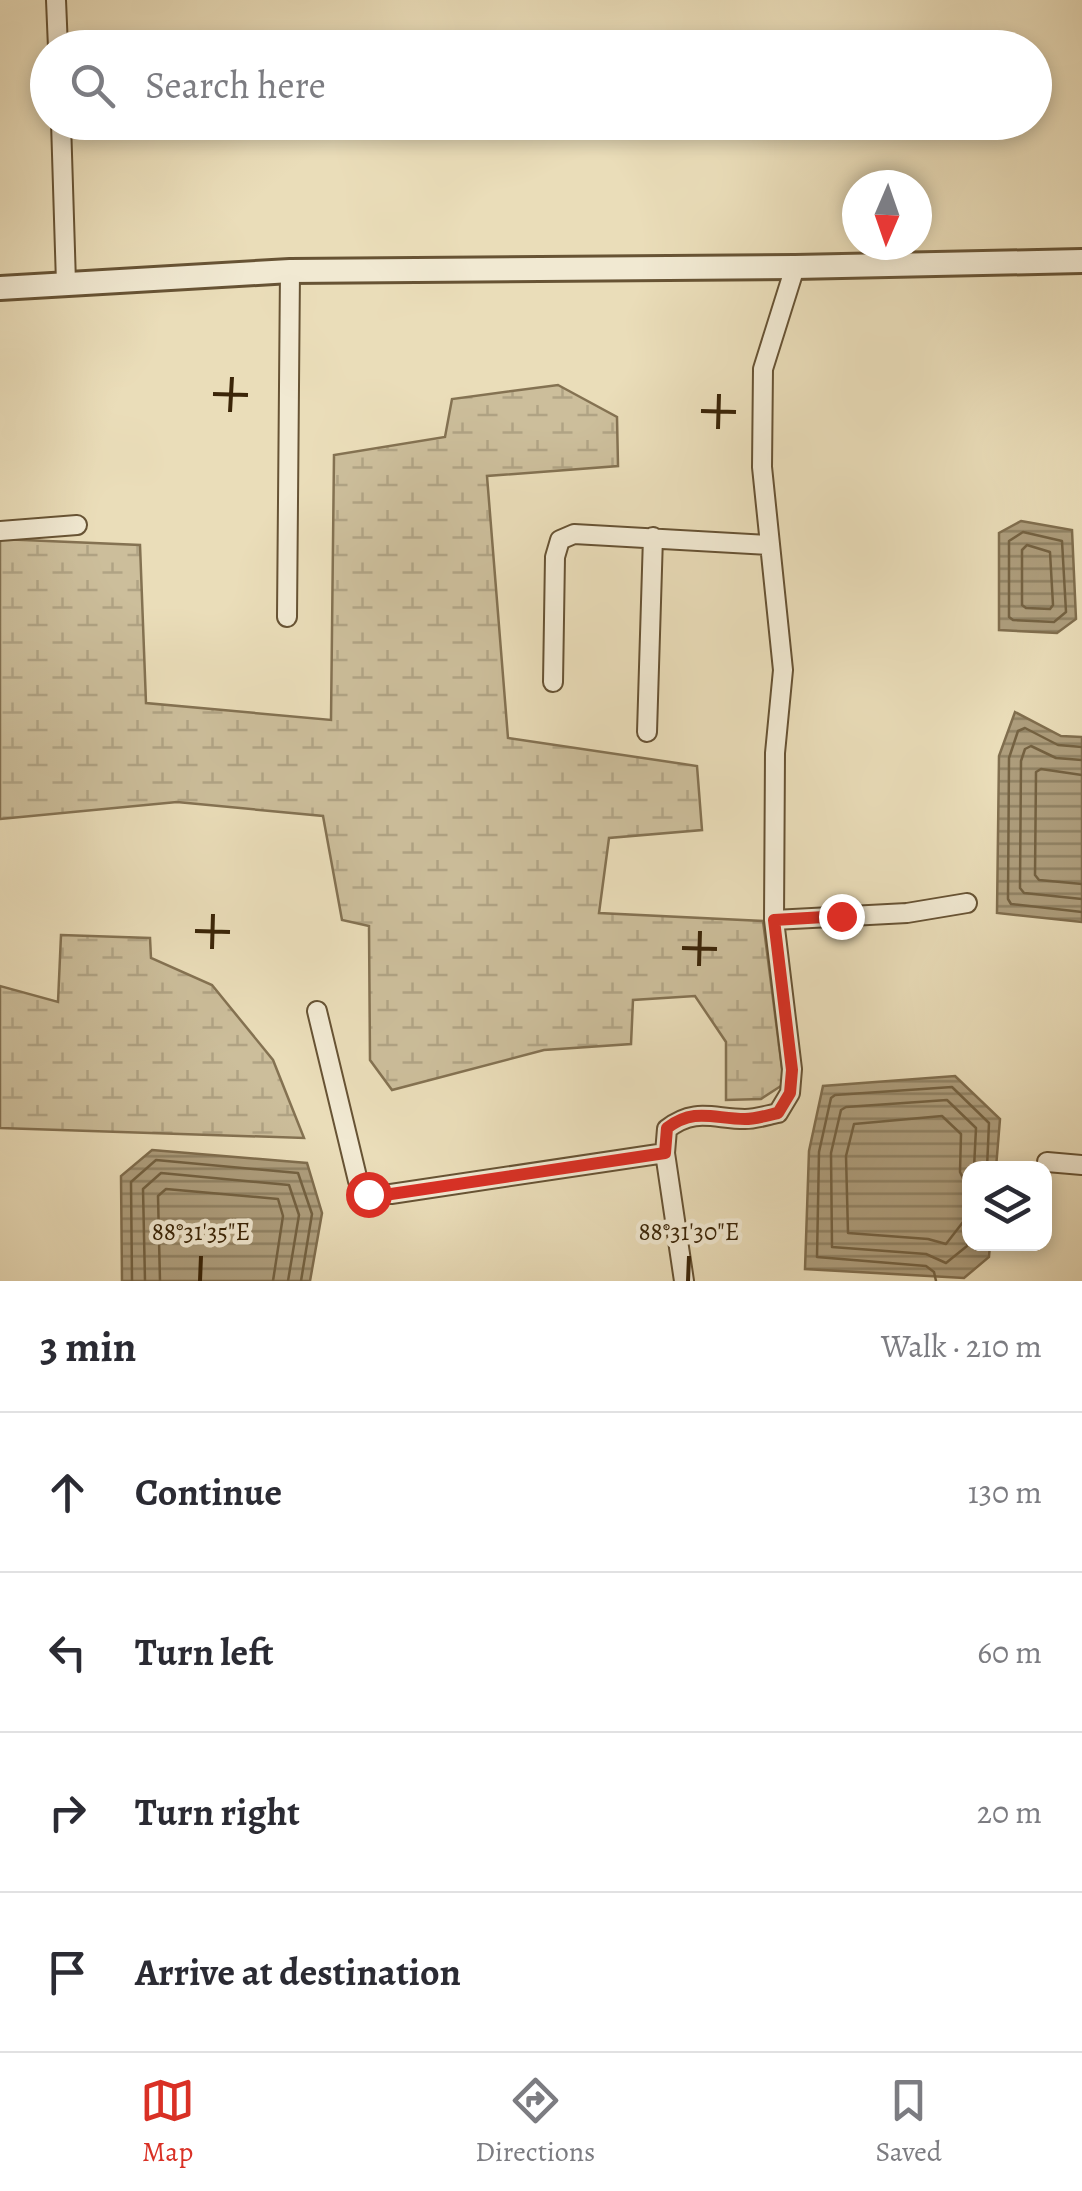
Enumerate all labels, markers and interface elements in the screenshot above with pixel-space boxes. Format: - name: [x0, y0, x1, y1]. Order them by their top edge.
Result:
- search box: [30, 30, 1052, 140]
- icon: search: [65, 58, 120, 113]
- text: Search here: [145, 59, 326, 111]
- north arrow: [842, 170, 932, 260]
- route end: [819, 894, 865, 940]
- map controls: [962, 1161, 1052, 1251]
- button: layers: [962, 1161, 1052, 1251]
- route start: [346, 1172, 392, 1218]
- text: 88°31'35"E: [152, 1215, 250, 1249]
- text: 88°31'30"E: [638, 1215, 740, 1249]
- text: 3 min: [40, 1318, 136, 1375]
- text: Walk · 210 m: [881, 1324, 1042, 1368]
- icon: ahead: [40, 1465, 95, 1520]
- text: Continue: [135, 1466, 282, 1518]
- text: 130 m: [968, 1470, 1042, 1514]
- icon: left: [40, 1625, 95, 1680]
- text: Turn left: [135, 1626, 274, 1678]
- text: 60 m: [977, 1630, 1042, 1674]
- icon: right: [40, 1785, 95, 1840]
- text: Turn right: [135, 1786, 300, 1838]
- text: 20 m: [977, 1790, 1042, 1834]
- icon: arrive: [40, 1945, 95, 2000]
- text: Arrive at destination: [135, 1946, 461, 1998]
- tab: Map: [140, 2073, 195, 2171]
- tab: Directions: [475, 2073, 595, 2171]
- tab: Saved: [876, 2073, 942, 2171]

